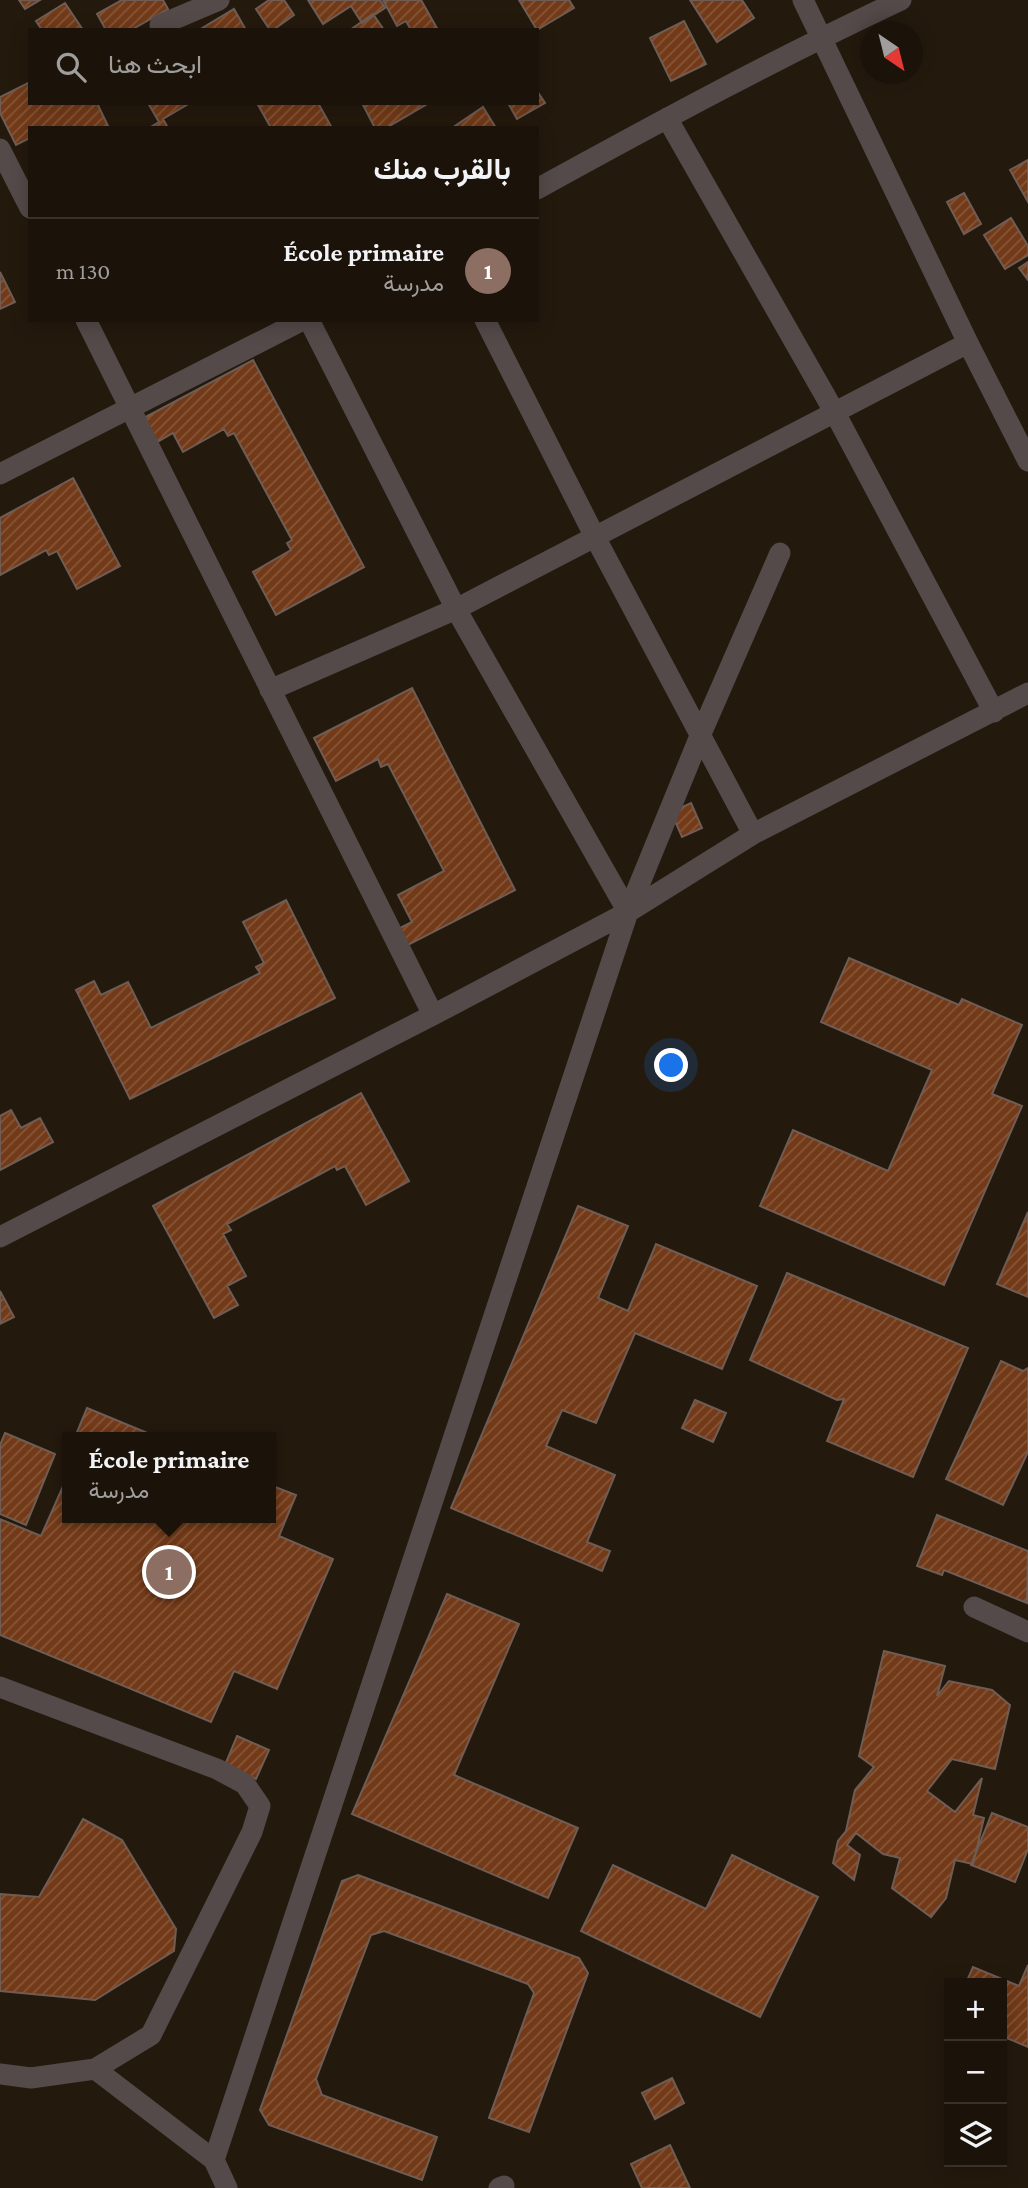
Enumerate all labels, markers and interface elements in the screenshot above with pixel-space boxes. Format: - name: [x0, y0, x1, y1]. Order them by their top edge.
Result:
- north arrow: [860, 21, 923, 84]
- search box: [28, 28, 539, 105]
- icon: search: [52, 48, 90, 86]
- text: ابحث هنا: [108, 50, 202, 79]
- text: بالقرب منك: [374, 152, 511, 185]
- text: École primaire: [283, 238, 444, 267]
- text: 130 m: [56, 258, 110, 284]
- text: 1: [484, 258, 492, 284]
- text: مدرسة: [383, 270, 444, 296]
- your location: [654, 1048, 688, 1082]
- popup: [62, 1432, 276, 1523]
- text: École primaire: [89, 1445, 249, 1474]
- text: مدرسة: [89, 1477, 149, 1503]
- pin: 1: [146, 1546, 192, 1598]
- map controls: [944, 1978, 1007, 2167]
- button: +: [944, 1978, 1007, 2041]
- button: −: [944, 2041, 1007, 2104]
- button: layers: [944, 2104, 1007, 2167]

